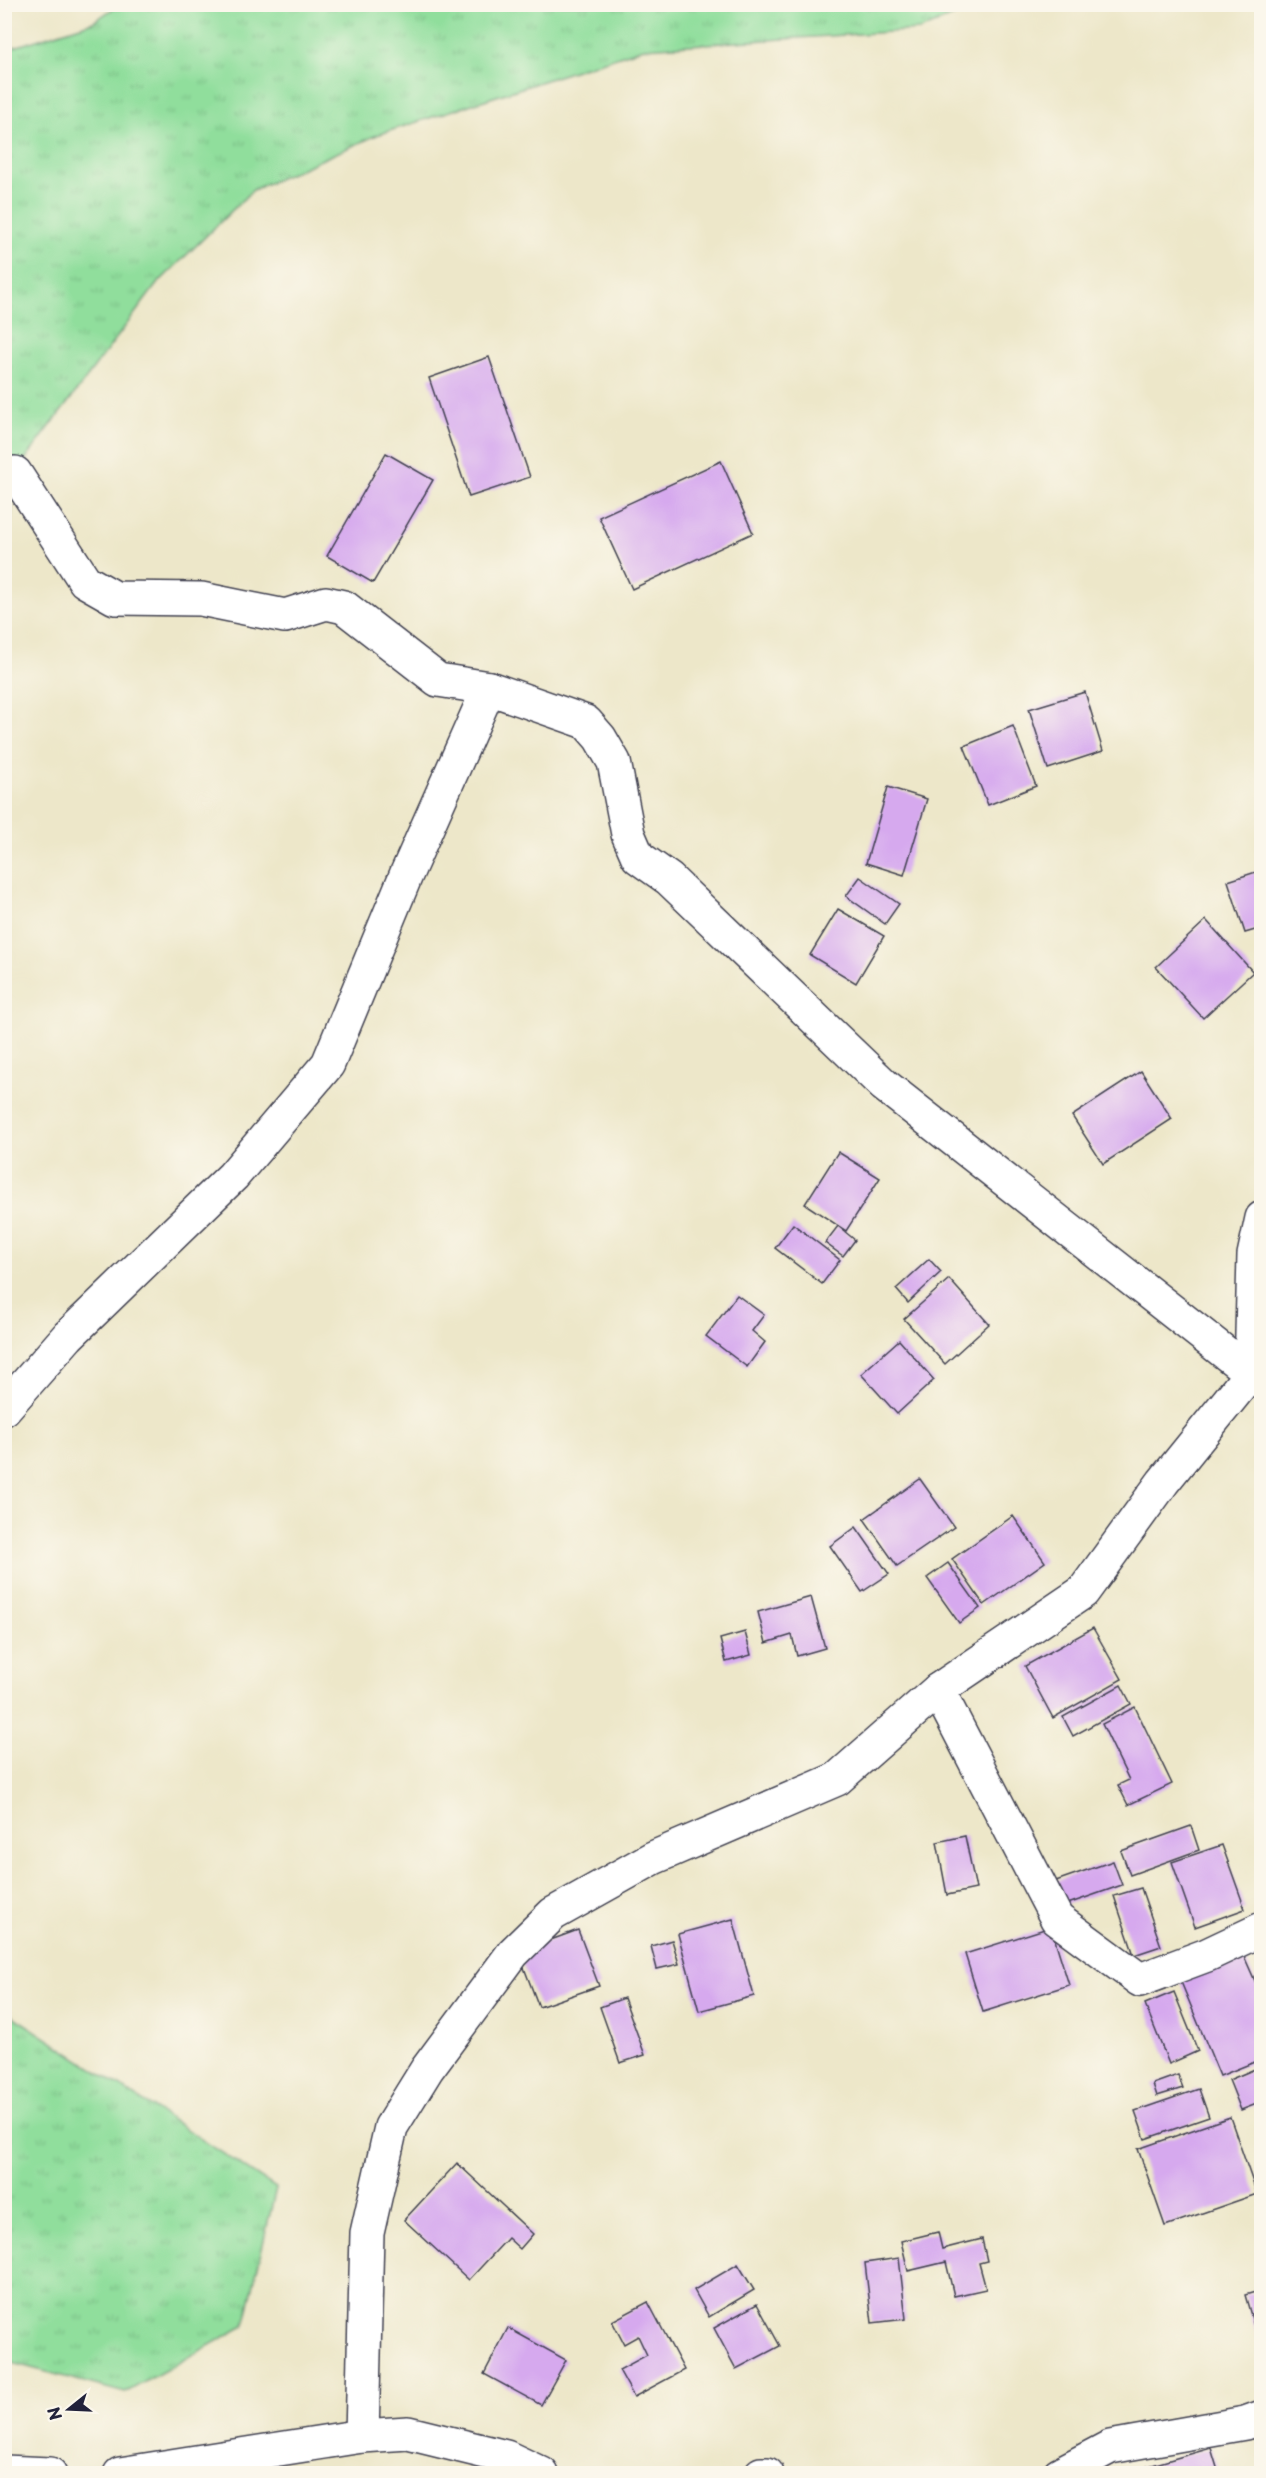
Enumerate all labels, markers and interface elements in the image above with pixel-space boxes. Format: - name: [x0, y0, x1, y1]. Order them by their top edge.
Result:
- north arrow: [39, 2379, 99, 2439]
- text: N: [40, 2404, 67, 2424]

